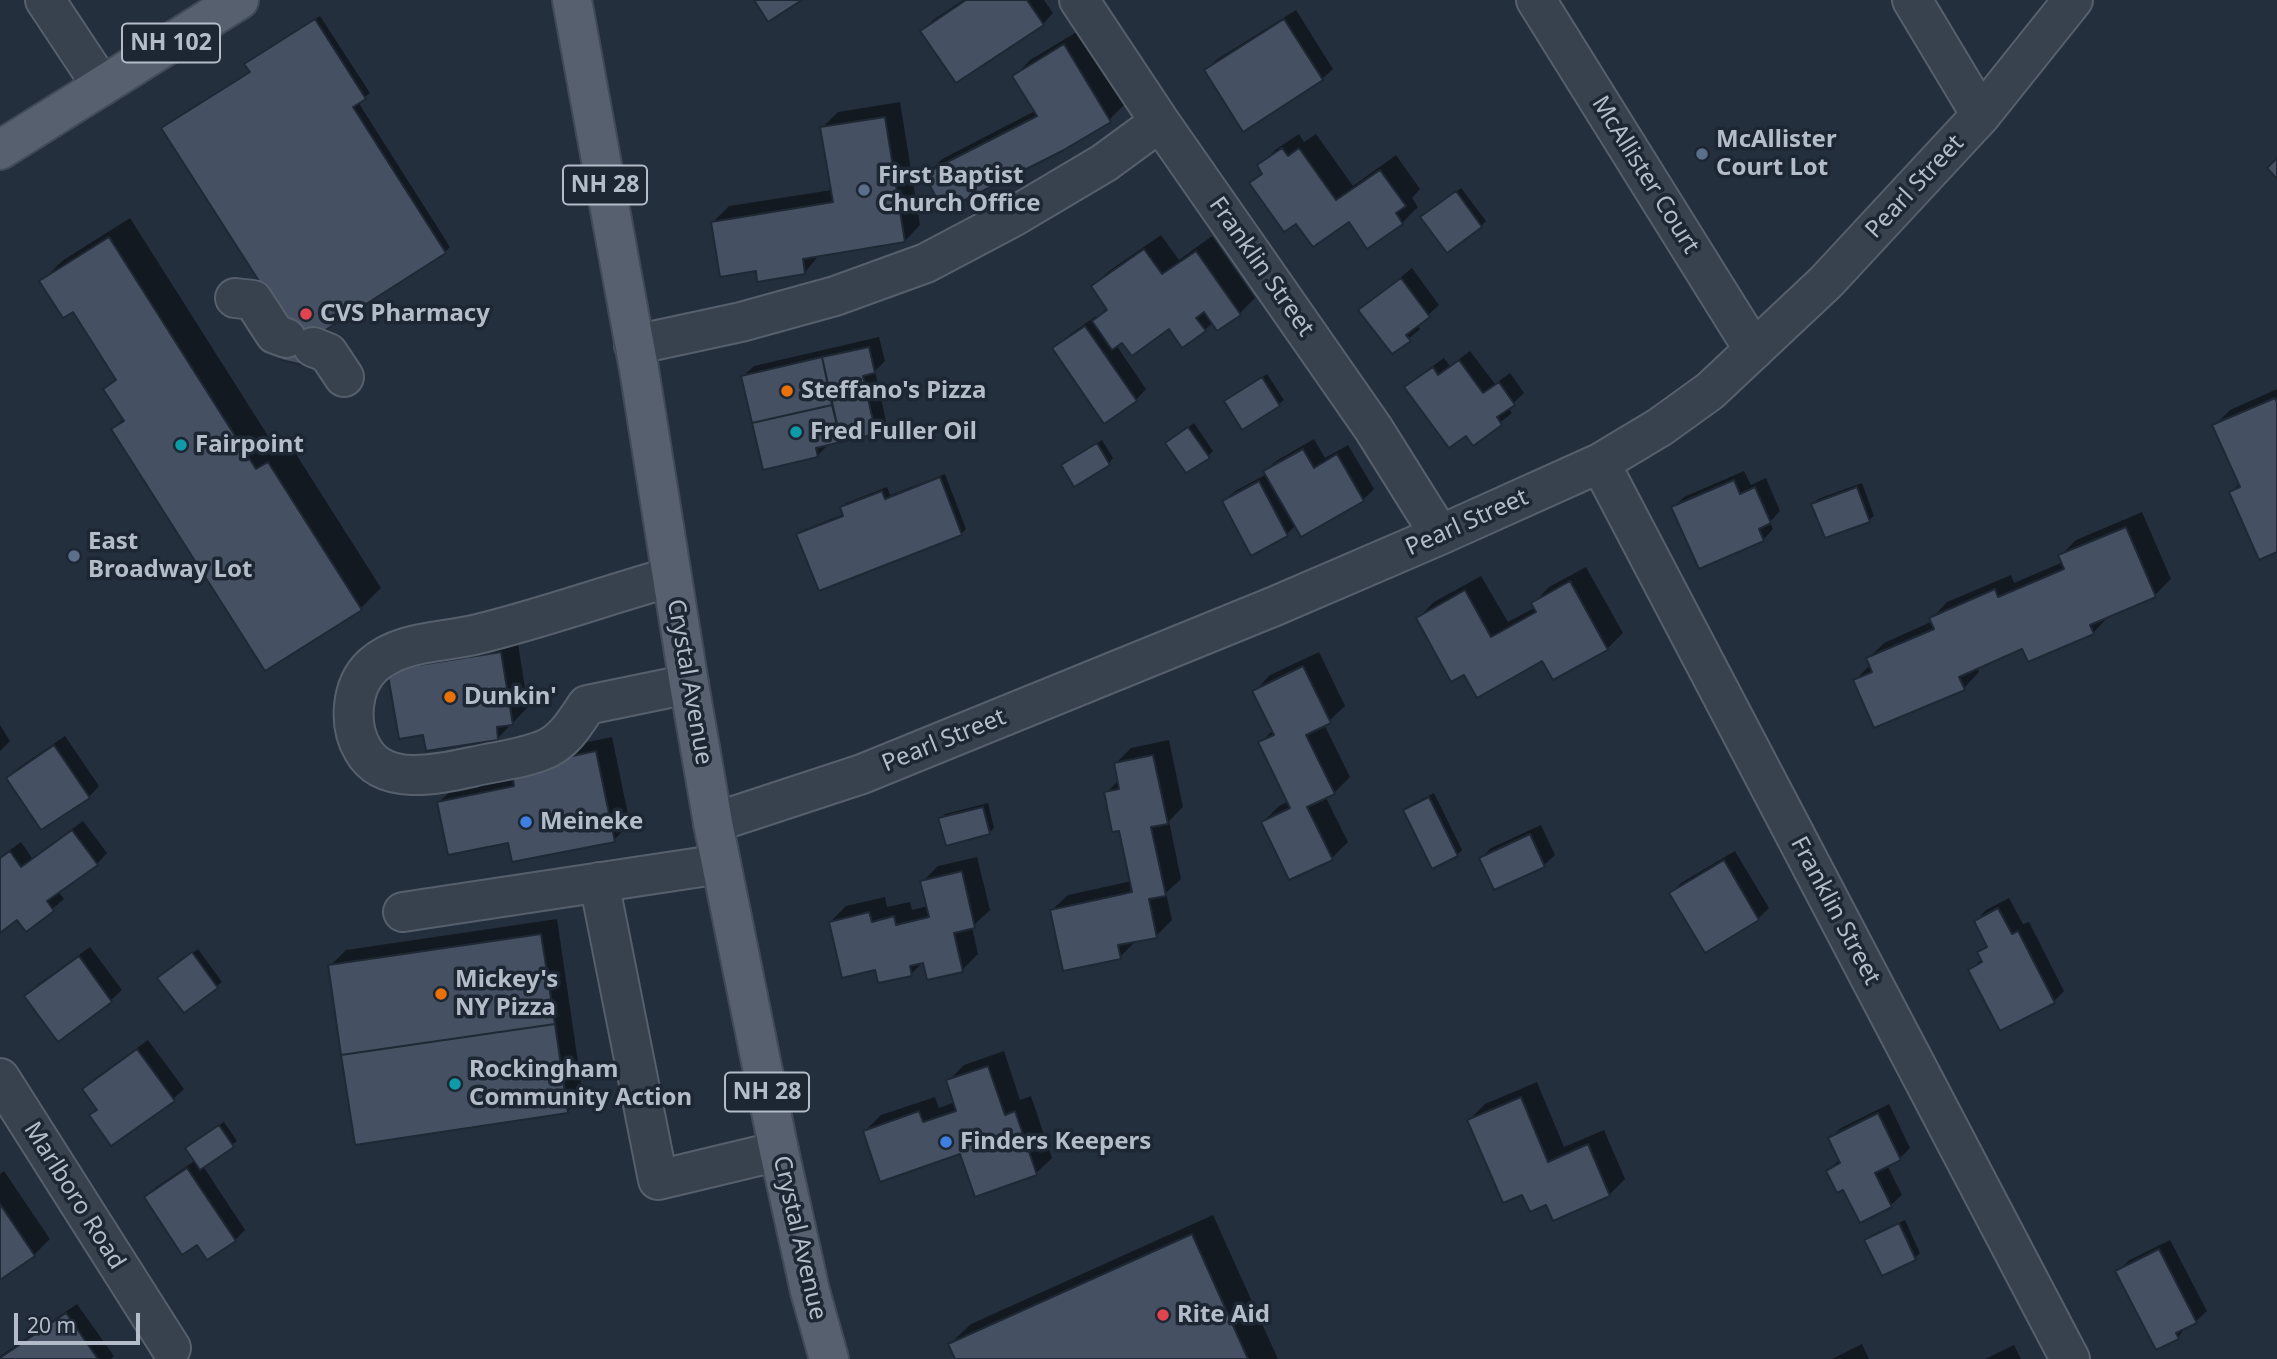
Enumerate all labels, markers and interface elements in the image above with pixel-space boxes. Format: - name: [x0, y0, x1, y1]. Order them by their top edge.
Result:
- road number: NH 102: [122, 24, 220, 62]
- street label: McAllister Court: [1585, 91, 1705, 259]
- place label: McAllister Court Lot: [1716, 126, 1837, 182]
- street label: Pearl Street: [1860, 129, 1970, 245]
- marker: McAllister Court Lot: [1694, 146, 1710, 162]
- place label: First Baptist Church Office: [878, 162, 1040, 218]
- road number: NH 28: [563, 166, 647, 204]
- marker: First Baptist Church Office: [856, 182, 872, 198]
- street label: Franklin Street: [1202, 192, 1320, 342]
- place label: CVS Pharmacy: [320, 300, 490, 328]
- marker: CVS Pharmacy: [298, 306, 314, 322]
- place label: Steffano's Pizza: [801, 377, 986, 405]
- marker: Steffano's Pizza: [779, 383, 795, 399]
- place label: Fred Fuller Oil: [810, 418, 977, 446]
- marker: Fred Fuller Oil: [788, 424, 804, 440]
- place label: Fairpoint: [195, 431, 304, 459]
- marker: Fairpoint: [173, 437, 189, 453]
- street label: Pearl Street: [1401, 483, 1533, 563]
- place label: East Broadway Lot: [88, 528, 252, 584]
- marker: East Broadway Lot: [66, 548, 82, 564]
- street label: Crystal Avenue: [660, 597, 718, 767]
- place label: Dunkin': [464, 683, 557, 711]
- marker: Dunkin': [442, 689, 458, 705]
- street label: Pearl Street: [878, 703, 1010, 779]
- place label: Meineke: [540, 808, 643, 836]
- marker: Meineke: [518, 814, 534, 830]
- street label: Franklin Street: [1784, 832, 1886, 990]
- place label: Mickey's NY Pizza: [455, 966, 558, 1022]
- marker: Mickey's NY Pizza: [433, 986, 449, 1002]
- place label: Rockingham Community Action: [469, 1056, 692, 1112]
- road number: NH 28: [725, 1072, 809, 1112]
- marker: Rockingham Community Action: [447, 1076, 463, 1092]
- street label: Marlboro Road: [17, 1117, 131, 1275]
- place label: Finders Keepers: [960, 1128, 1151, 1156]
- marker: Finders Keepers: [938, 1134, 954, 1150]
- street label: Crystal Avenue: [766, 1153, 832, 1323]
- scale bar: [18, 1300, 144, 1344]
- place label: Rite Aid: [1177, 1301, 1270, 1329]
- marker: Rite Aid: [1155, 1307, 1171, 1323]
- text: 20 m: [27, 1311, 76, 1339]

